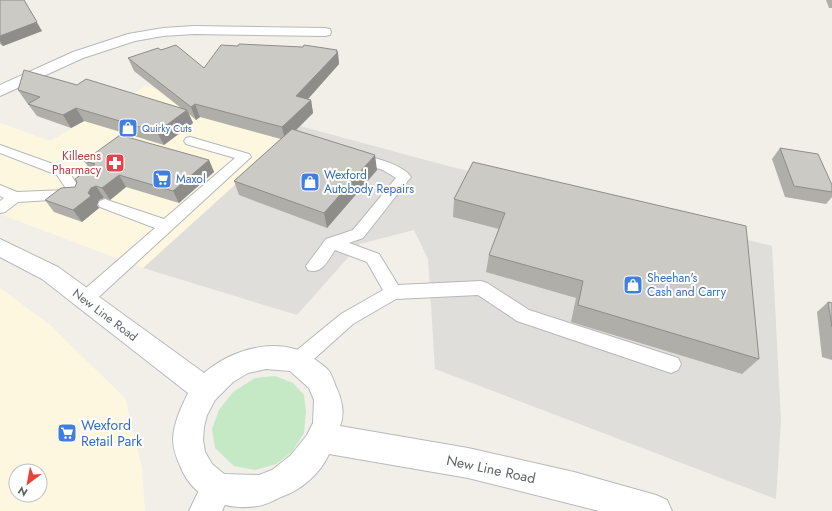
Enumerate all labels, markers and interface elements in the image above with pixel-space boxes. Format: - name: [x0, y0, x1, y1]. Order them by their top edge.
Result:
- shop icon: Quirky Cuts: [117, 117, 139, 139]
- place label: Quirky Cuts: [142, 121, 192, 136]
- place label: Killeens Pharmacy: [52, 147, 102, 179]
- pharmacy icon: Killeens Pharmacy: [104, 152, 126, 174]
- place label: Wexford Autobody Repairs: [324, 166, 414, 198]
- supermarket icon: Maxol: [151, 168, 173, 190]
- place label: Maxol: [176, 170, 206, 188]
- shop icon: Wexford Autobody Repairs: [299, 171, 321, 193]
- place label: Sheehan's Cash and Carry: [647, 269, 727, 301]
- shop icon: Sheehan's Cash and Carry: [622, 274, 644, 296]
- street label: New Line Road: [69, 284, 141, 346]
- place label: Wexford Retail Park: [81, 415, 143, 451]
- supermarket icon: Wexford Retail Park: [56, 422, 78, 444]
- street label: New Line Road: [445, 450, 537, 488]
- north arrow: [8, 463, 48, 503]
- text: N: [15, 482, 31, 501]

